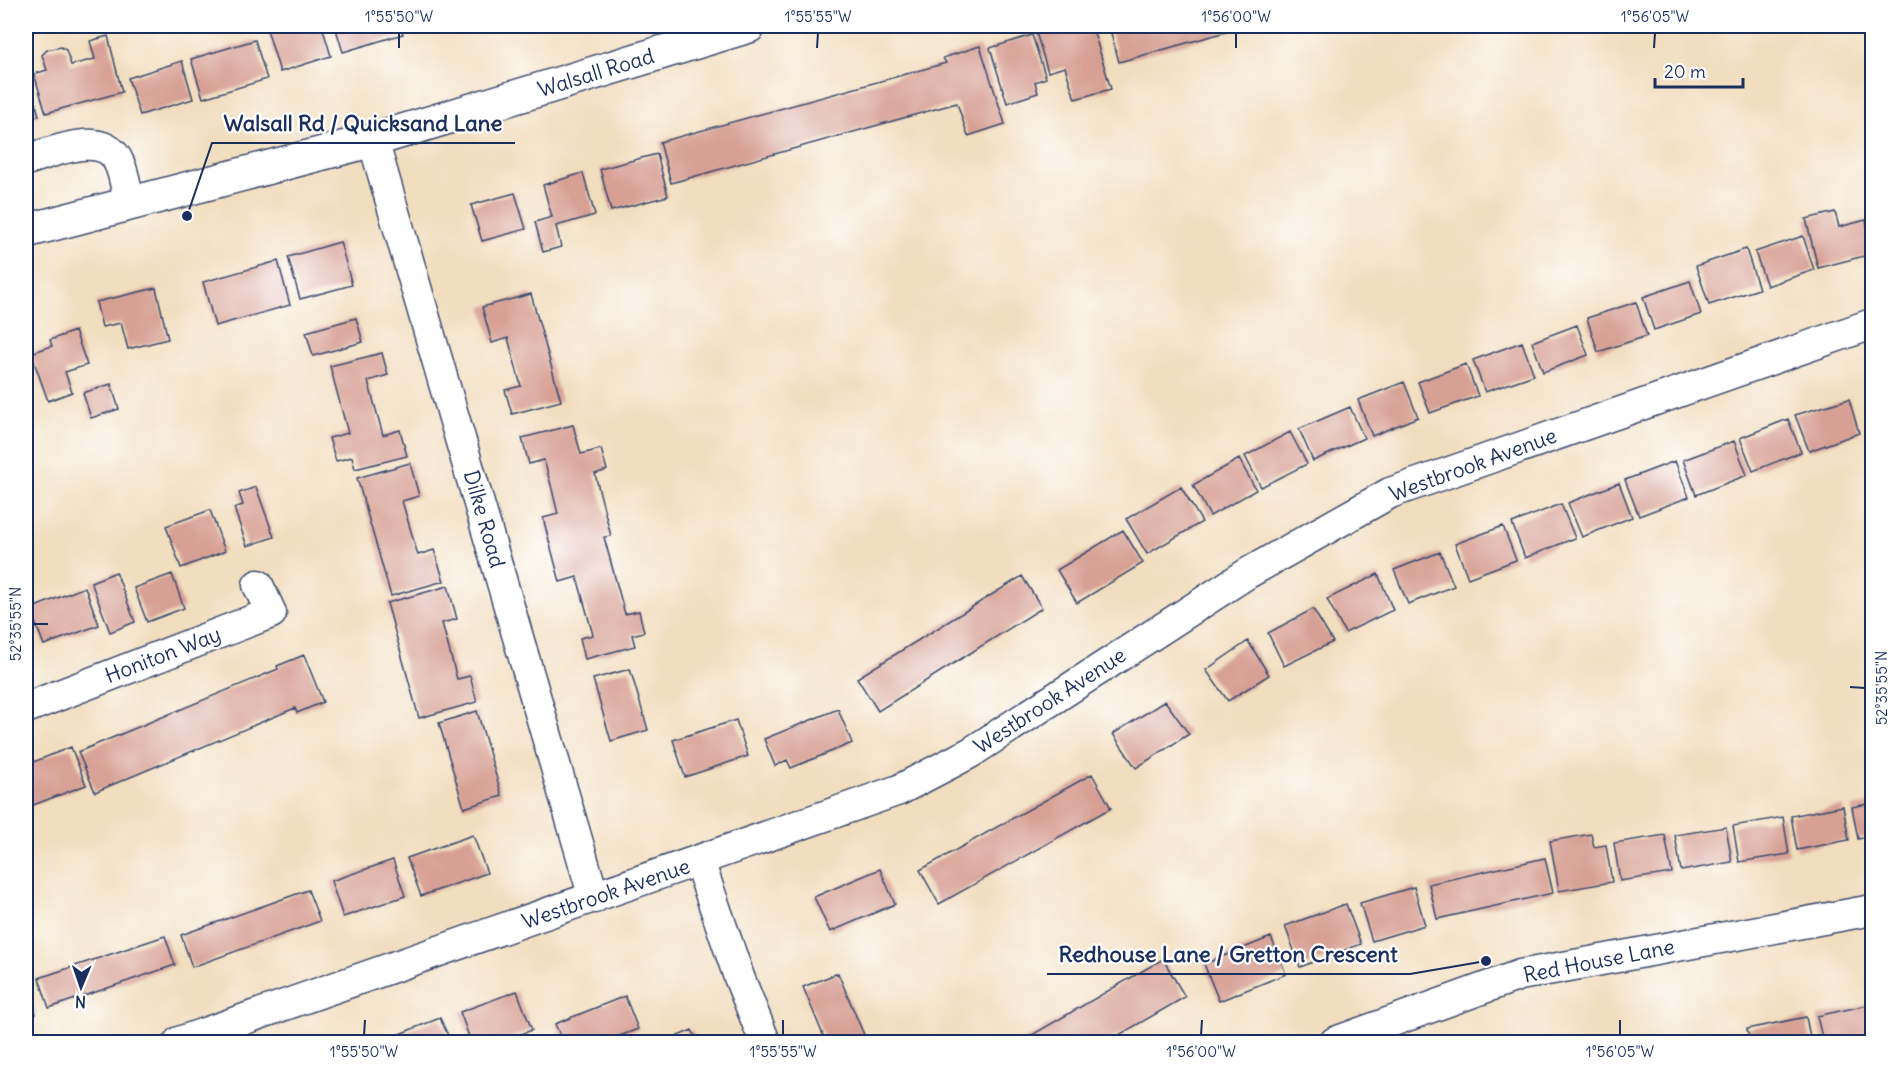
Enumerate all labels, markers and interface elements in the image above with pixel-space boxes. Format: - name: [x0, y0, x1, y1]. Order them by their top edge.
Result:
- text: 1°55'50"W: [365, 7, 434, 26]
- text: 1°55'55"W: [784, 7, 852, 26]
- text: 1°56'00"W: [1201, 7, 1271, 26]
- text: 1°56'05"W: [1621, 7, 1690, 26]
- street label: Walsall Road: [534, 42, 657, 103]
- scale bar: [1655, 51, 1744, 89]
- text: 20 m: [1664, 60, 1706, 83]
- callout: Walsall Rd / Quicksand Lane: [212, 103, 515, 143]
- text: Walsall Rd / Quicksand Lane: [224, 109, 503, 137]
- street label: Westbrook Avenue: [1386, 422, 1560, 507]
- street label: Dilke Road: [458, 467, 511, 571]
- text: 52°35'55"N: [6, 587, 25, 661]
- street label: Honiton Way: [101, 620, 225, 689]
- street label: Westbrook Avenue: [969, 641, 1131, 760]
- text: 52°35'55"N: [1872, 651, 1891, 725]
- street label: Westbrook Avenue: [518, 852, 693, 935]
- street label: Red House Lane: [1521, 933, 1677, 988]
- callout: Redhouse Lane / Gretton Crescent: [1047, 934, 1410, 974]
- text: Redhouse Lane / Gretton Crescent: [1058, 940, 1398, 968]
- north arrow: [51, 957, 111, 1017]
- text: N: [75, 992, 86, 1012]
- text: 1°55'50"W: [330, 1042, 399, 1061]
- text: 1°55'55"W: [749, 1042, 817, 1061]
- text: 1°56'00"W: [1166, 1042, 1236, 1061]
- text: 1°56'05"W: [1586, 1042, 1655, 1061]

